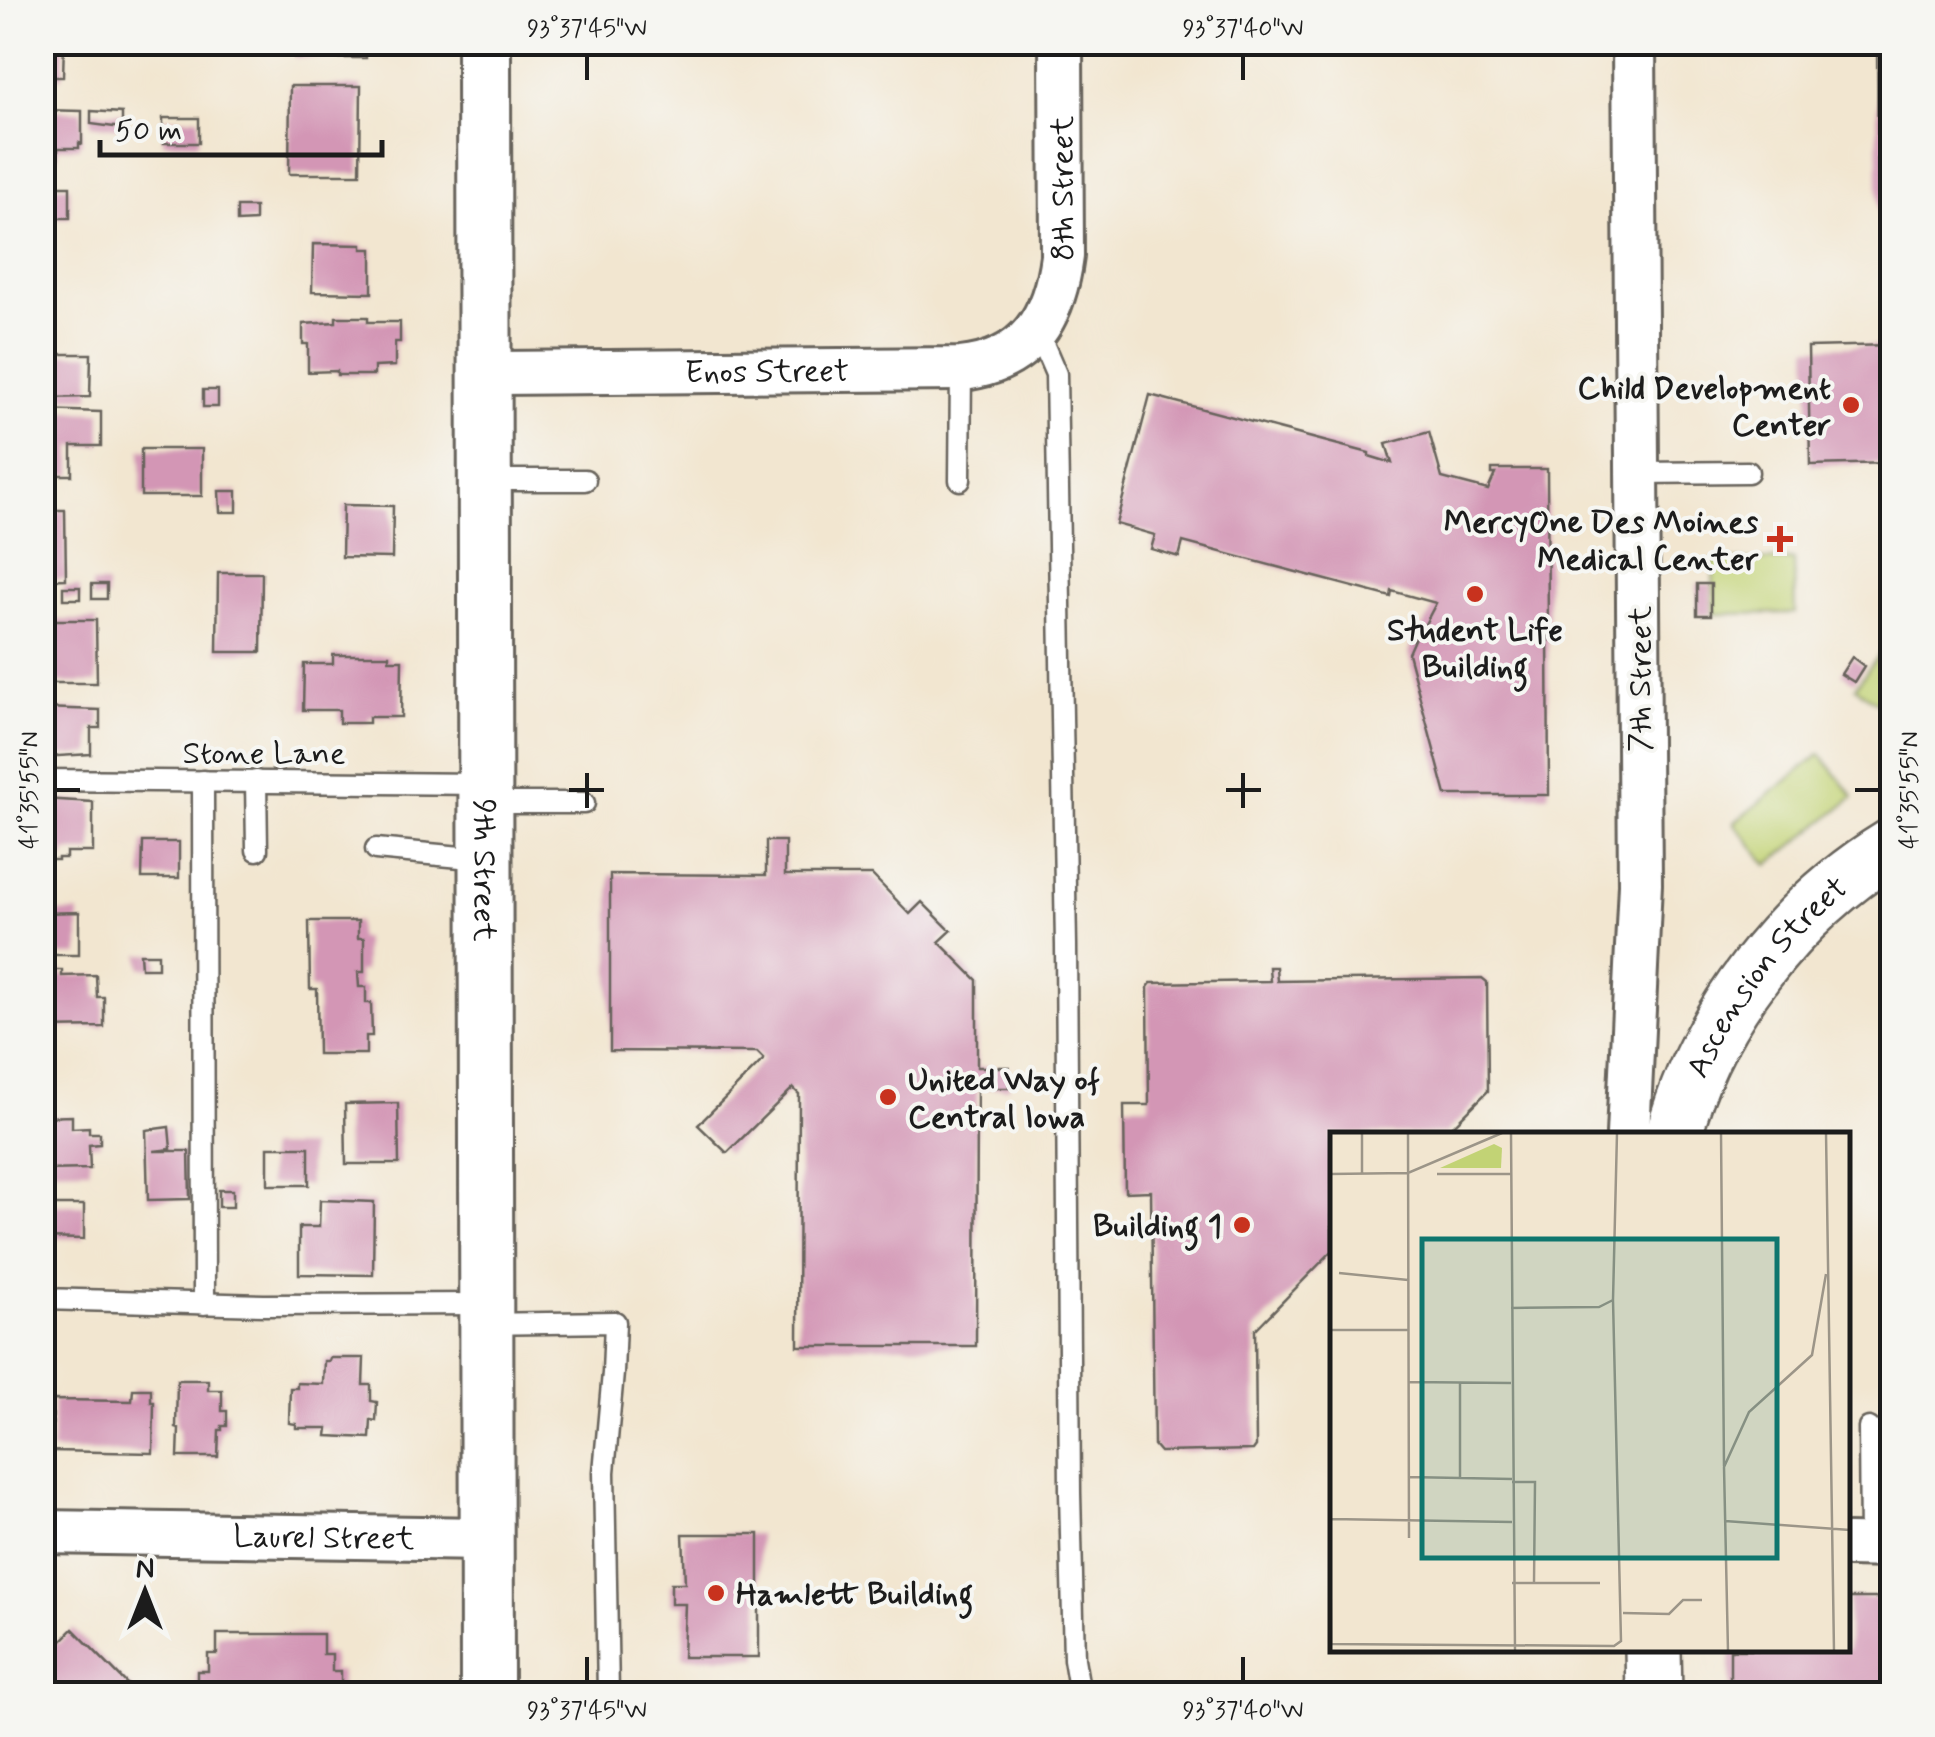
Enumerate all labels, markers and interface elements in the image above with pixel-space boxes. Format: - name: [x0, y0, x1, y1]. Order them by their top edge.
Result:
- text: 93°37'45"W: [527, 13, 647, 46]
- text: 93°37'40"W: [1182, 13, 1304, 46]
- scale bar: [100, 95, 382, 157]
- text: 50 m: [115, 112, 182, 151]
- street label: 8th Street: [1042, 115, 1085, 261]
- street label: Enos Street: [685, 351, 849, 394]
- place label: Child Development Center: [1577, 368, 1831, 447]
- marker: Child Development Center: [1840, 394, 1862, 416]
- place label: MercyOne Des Moines Medical Center: [1444, 502, 1759, 581]
- marker: MercyOne Des Moines Medical Center: [1767, 526, 1793, 552]
- marker: Student Life Building: [1464, 583, 1486, 605]
- street label: 7th Street: [1620, 605, 1662, 752]
- place label: Student Life Building: [1387, 610, 1563, 693]
- text: 41°35'55"N: [14, 731, 47, 849]
- text: 41°35'55"N: [1894, 731, 1927, 849]
- street label: Stone Lane: [182, 733, 346, 775]
- street label: 9th Street: [462, 798, 505, 942]
- street label: Ascension Street: [1677, 867, 1857, 1085]
- place label: United Way of Central Iowa: [908, 1060, 1100, 1139]
- marker: United Way of Central Iowa: [877, 1086, 899, 1108]
- inset map: [1330, 1132, 1850, 1652]
- place label: Building 1: [1093, 1206, 1222, 1252]
- marker: Building 1: [1231, 1214, 1253, 1236]
- street label: Laurel Street: [233, 1516, 415, 1561]
- north arrow: [95, 1542, 195, 1642]
- text: N: [136, 1551, 154, 1588]
- place label: Hamlett Building: [736, 1574, 973, 1620]
- marker: Hamlett Building: [705, 1582, 727, 1604]
- text: 93°37'45"W: [527, 1695, 647, 1728]
- text: 93°37'40"W: [1182, 1695, 1304, 1728]

